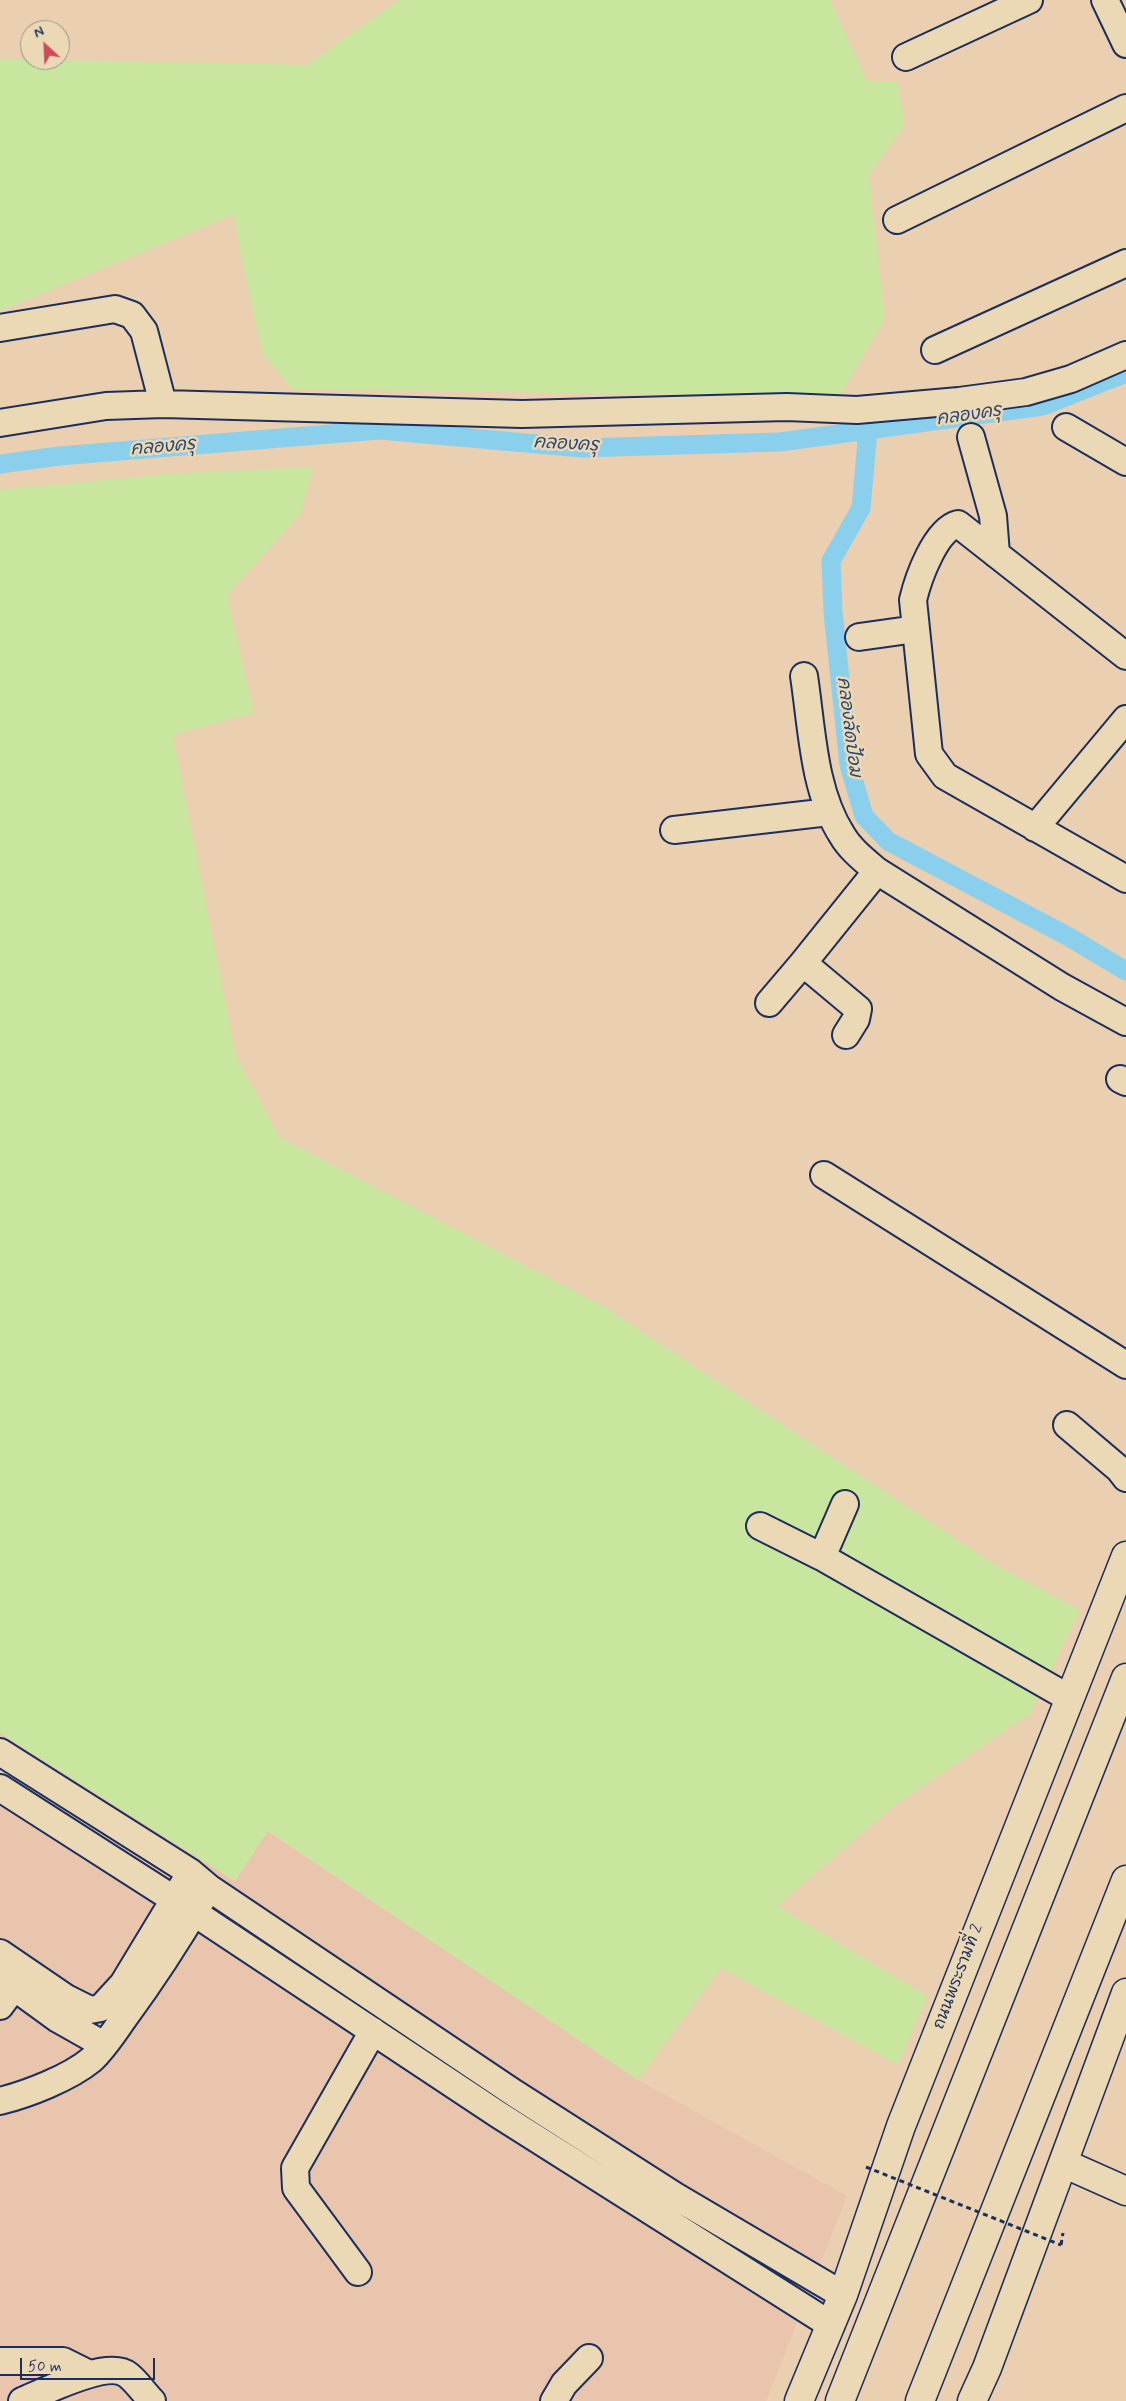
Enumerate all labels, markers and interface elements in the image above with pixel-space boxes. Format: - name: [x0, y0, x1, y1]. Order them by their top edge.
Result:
- north arrow: [20, 20, 70, 70]
- text: N: [31, 22, 47, 42]
- water label: คลองครุ: [935, 401, 1003, 431]
- water label: คลองครุ: [533, 433, 599, 457]
- water label: คลองครุ: [130, 434, 196, 462]
- water label: คลองลัดป้อม: [831, 676, 865, 778]
- street label: ถนนพระรามที่ 2: [930, 1922, 988, 2032]
- scale bar: [22, 2348, 158, 2380]
- text: 50 m: [28, 2357, 62, 2377]

